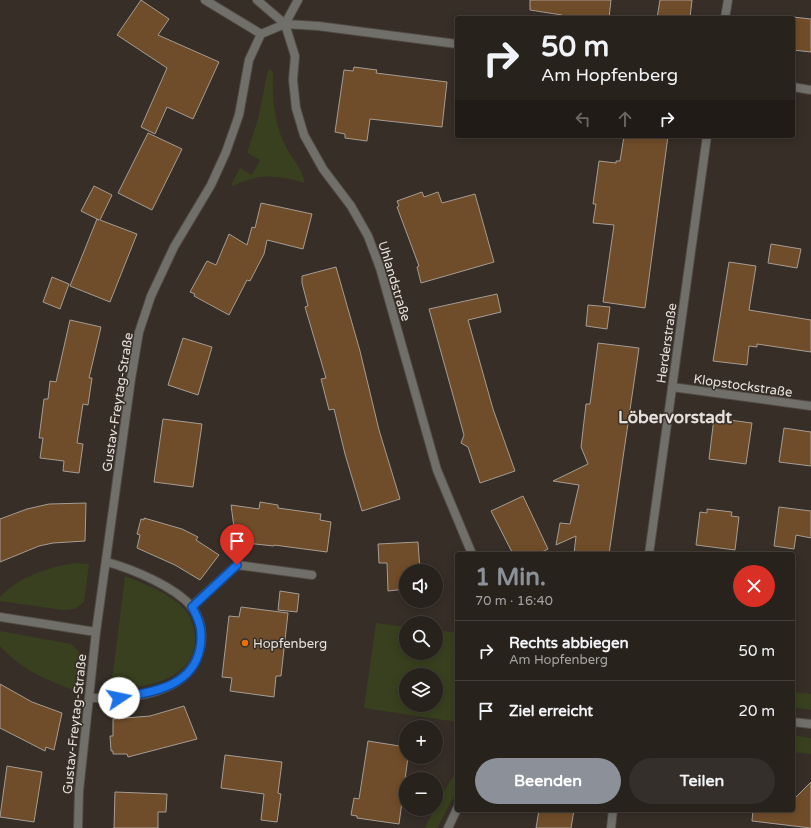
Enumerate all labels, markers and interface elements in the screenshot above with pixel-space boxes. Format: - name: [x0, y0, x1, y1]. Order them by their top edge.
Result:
- text: 50 m: [541, 30, 609, 64]
- icon: right: [475, 32, 527, 84]
- text: Am Hopfenberg: [541, 64, 678, 86]
- icon: left: [572, 108, 594, 130]
- icon: ahead: [614, 108, 636, 130]
- icon: right: [656, 108, 678, 130]
- street label: Uhlandstraße: [374, 239, 414, 323]
- street label: Herderstraße: [653, 302, 681, 384]
- street label: Gustav-Freytag-Straße: [99, 331, 137, 473]
- street label: Klopstockstraße: [692, 371, 793, 401]
- district label: Löbervorstadt: [618, 407, 733, 428]
- pin: [220, 524, 254, 565]
- icon: arrive: [226, 530, 248, 552]
- text: 1 Min.: [475, 563, 546, 592]
- map controls: [399, 564, 443, 816]
- button: sound: [399, 564, 443, 608]
- button: close: [733, 565, 775, 607]
- text: 70 m · 16:40: [475, 593, 553, 609]
- button: search: [399, 616, 443, 660]
- text: Rechts abbiegen: [509, 634, 629, 652]
- place label: Hopfenberg: [253, 636, 327, 652]
- marker: Hopfenberg: [240, 638, 250, 648]
- icon: right: [475, 640, 497, 662]
- text: 50 m: [738, 642, 775, 660]
- text: Am Hopfenberg: [509, 652, 608, 668]
- street label: Gustav-Freytag-Straße: [60, 653, 90, 795]
- button: layers: [399, 668, 443, 712]
- position arrow: [98, 677, 140, 719]
- icon: arrive: [475, 700, 497, 722]
- text: Ziel erreicht: [509, 702, 593, 720]
- text: 20 m: [738, 702, 775, 720]
- button: +: [399, 720, 443, 764]
- button: Beenden: [475, 758, 621, 804]
- button: Teilen: [629, 758, 775, 804]
- button: −: [399, 772, 443, 816]

